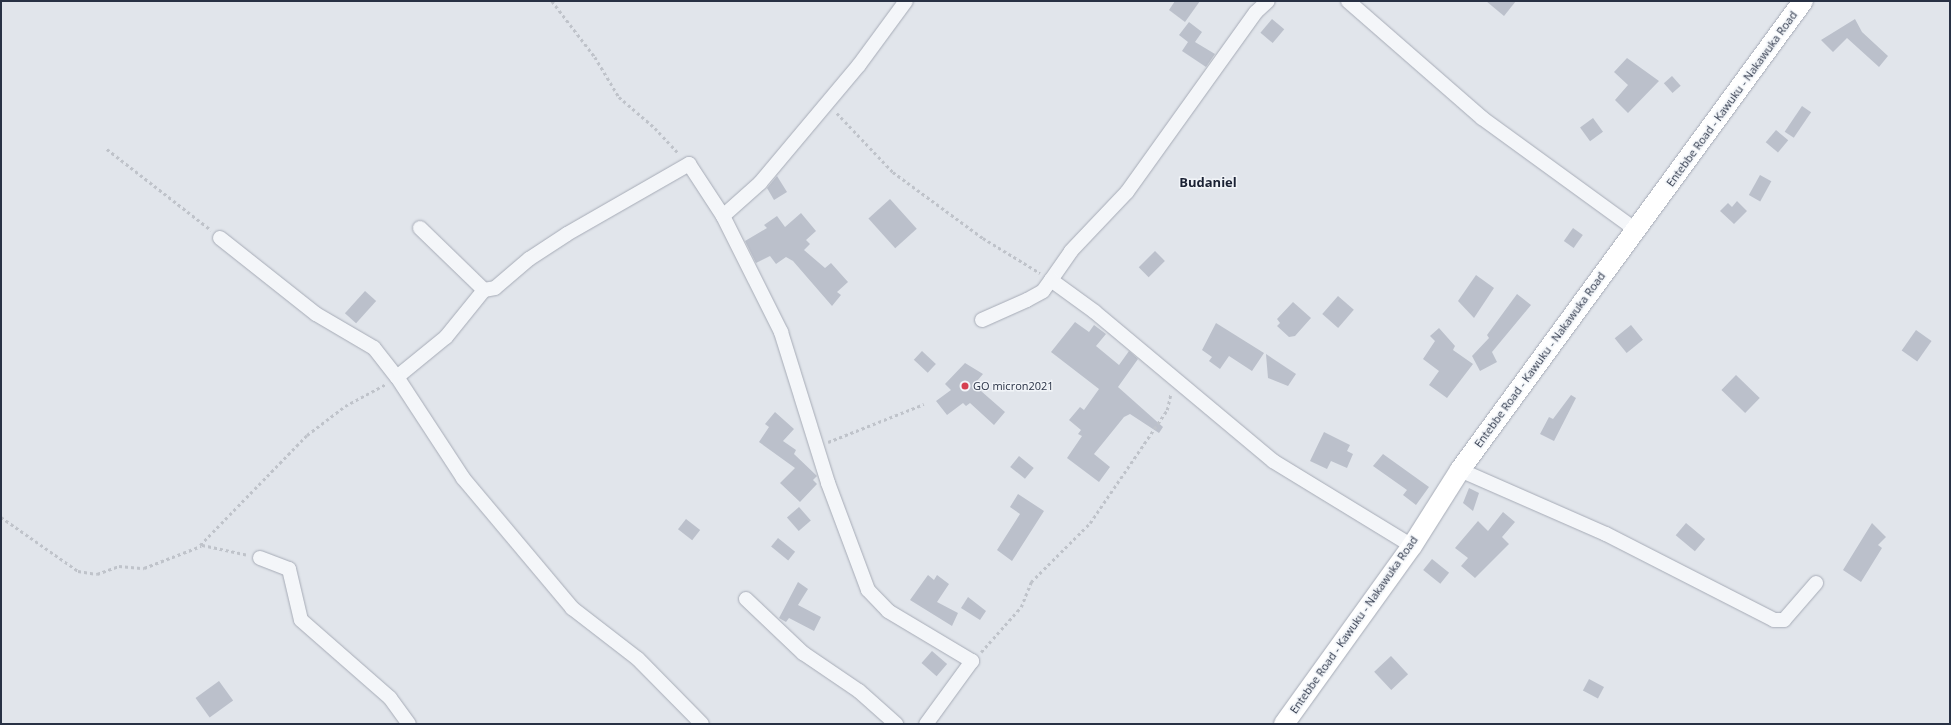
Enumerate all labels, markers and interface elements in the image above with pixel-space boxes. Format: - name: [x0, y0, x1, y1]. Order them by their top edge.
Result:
- street label: Entebbe Road - Kawuku - Nakawuka Road: [1664, 9, 1800, 189]
- district label: Budaniel: [1179, 174, 1237, 190]
- street label: Entebbe Road - Kawuku - Nakawuka Road: [1472, 270, 1608, 450]
- place label: GO micron2021: [973, 379, 1054, 393]
- marker: GO micron2021: [960, 381, 970, 391]
- street label: Entebbe Road - Kawuku - Nakawuka Road: [1287, 534, 1421, 716]

